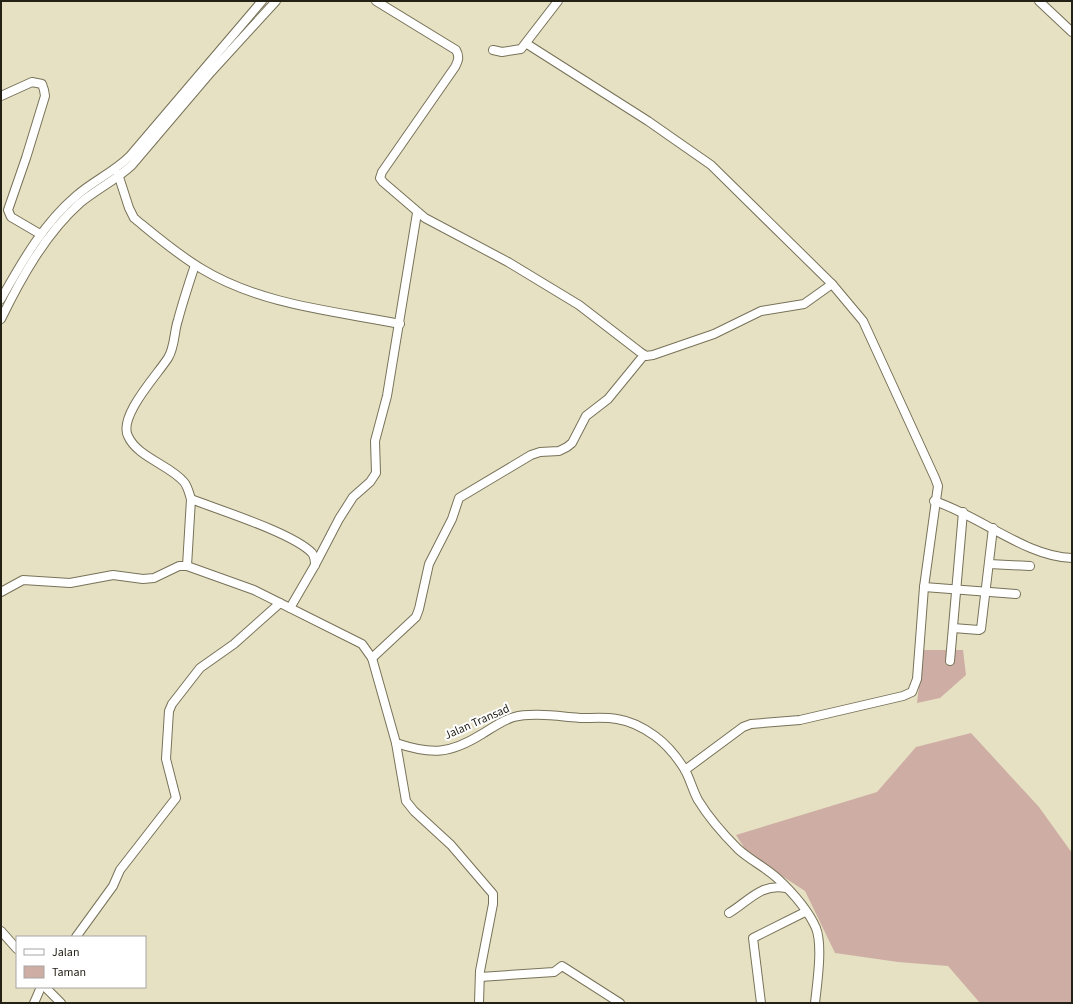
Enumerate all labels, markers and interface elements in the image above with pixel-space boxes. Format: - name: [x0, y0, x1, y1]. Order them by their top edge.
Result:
- street label: Jalan Transad: [442, 700, 512, 744]
- legend: [16, 936, 146, 988]
- text: Jalan: [52, 944, 79, 961]
- text: Taman: [52, 964, 86, 981]

